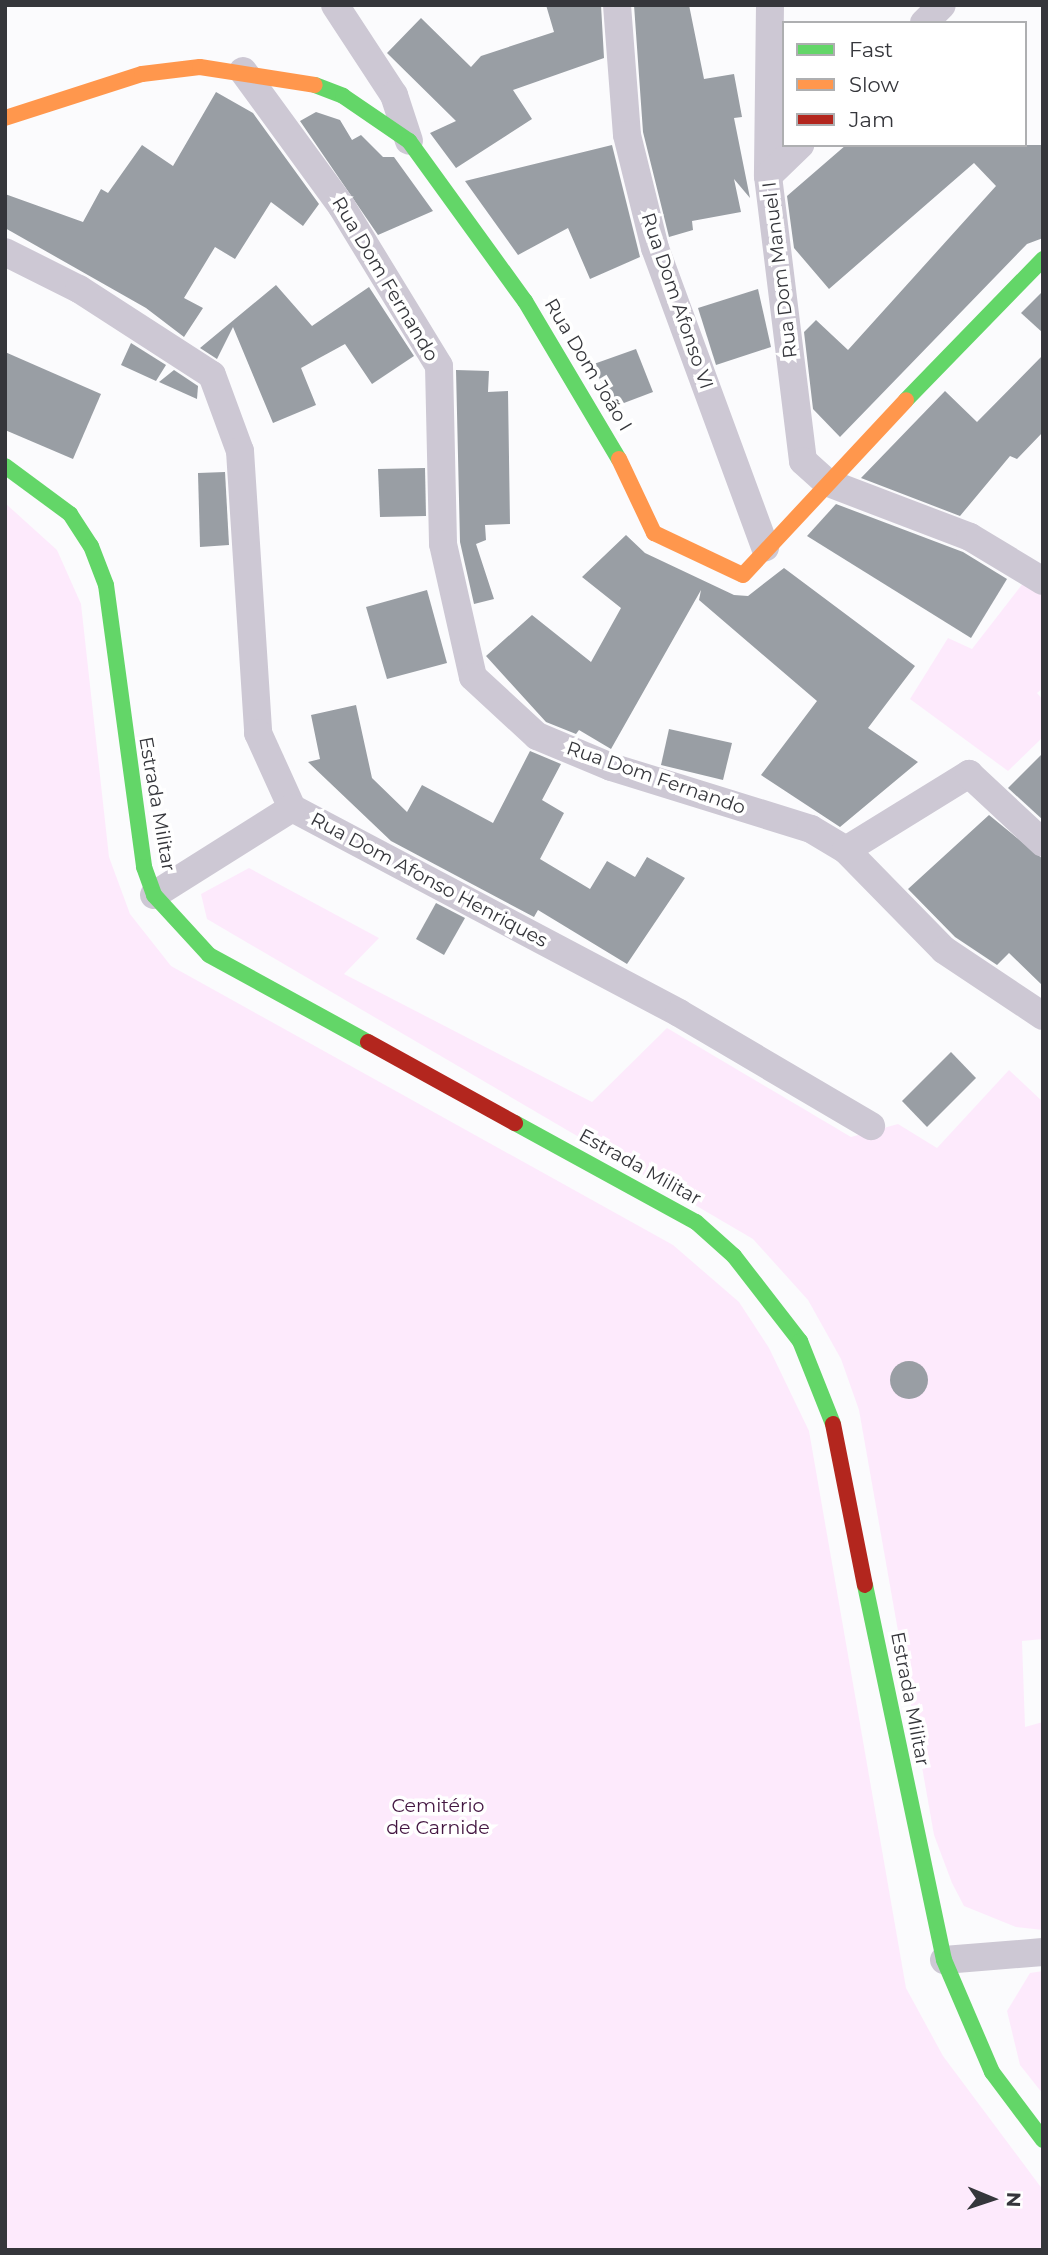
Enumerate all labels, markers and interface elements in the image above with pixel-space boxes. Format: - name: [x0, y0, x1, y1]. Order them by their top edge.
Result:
- legend: [782, 21, 1027, 147]
- text: Fast: [849, 37, 893, 62]
- text: Slow: [849, 72, 899, 97]
- text: Jam: [849, 107, 894, 132]
- street label: Rua Dom Manuel I: [758, 180, 802, 360]
- street label: Rua Dom Fernando: [327, 193, 443, 365]
- street label: Rua Dom Afonso VI: [636, 210, 718, 392]
- street label: Rua Dom João I: [539, 295, 637, 435]
- street label: Estrada Militar: [134, 735, 180, 873]
- street label: Rua Dom Fernando: [564, 737, 748, 819]
- street label: Rua Dom Afonso Henriques: [307, 808, 551, 952]
- street label: Estrada Militar: [575, 1124, 705, 1210]
- street label: Estrada Militar: [886, 1630, 934, 1768]
- park label: Cemitério de Carnide: [386, 1795, 490, 1839]
- north arrow: [957, 2164, 1027, 2234]
- text: N: [1002, 2192, 1025, 2208]

